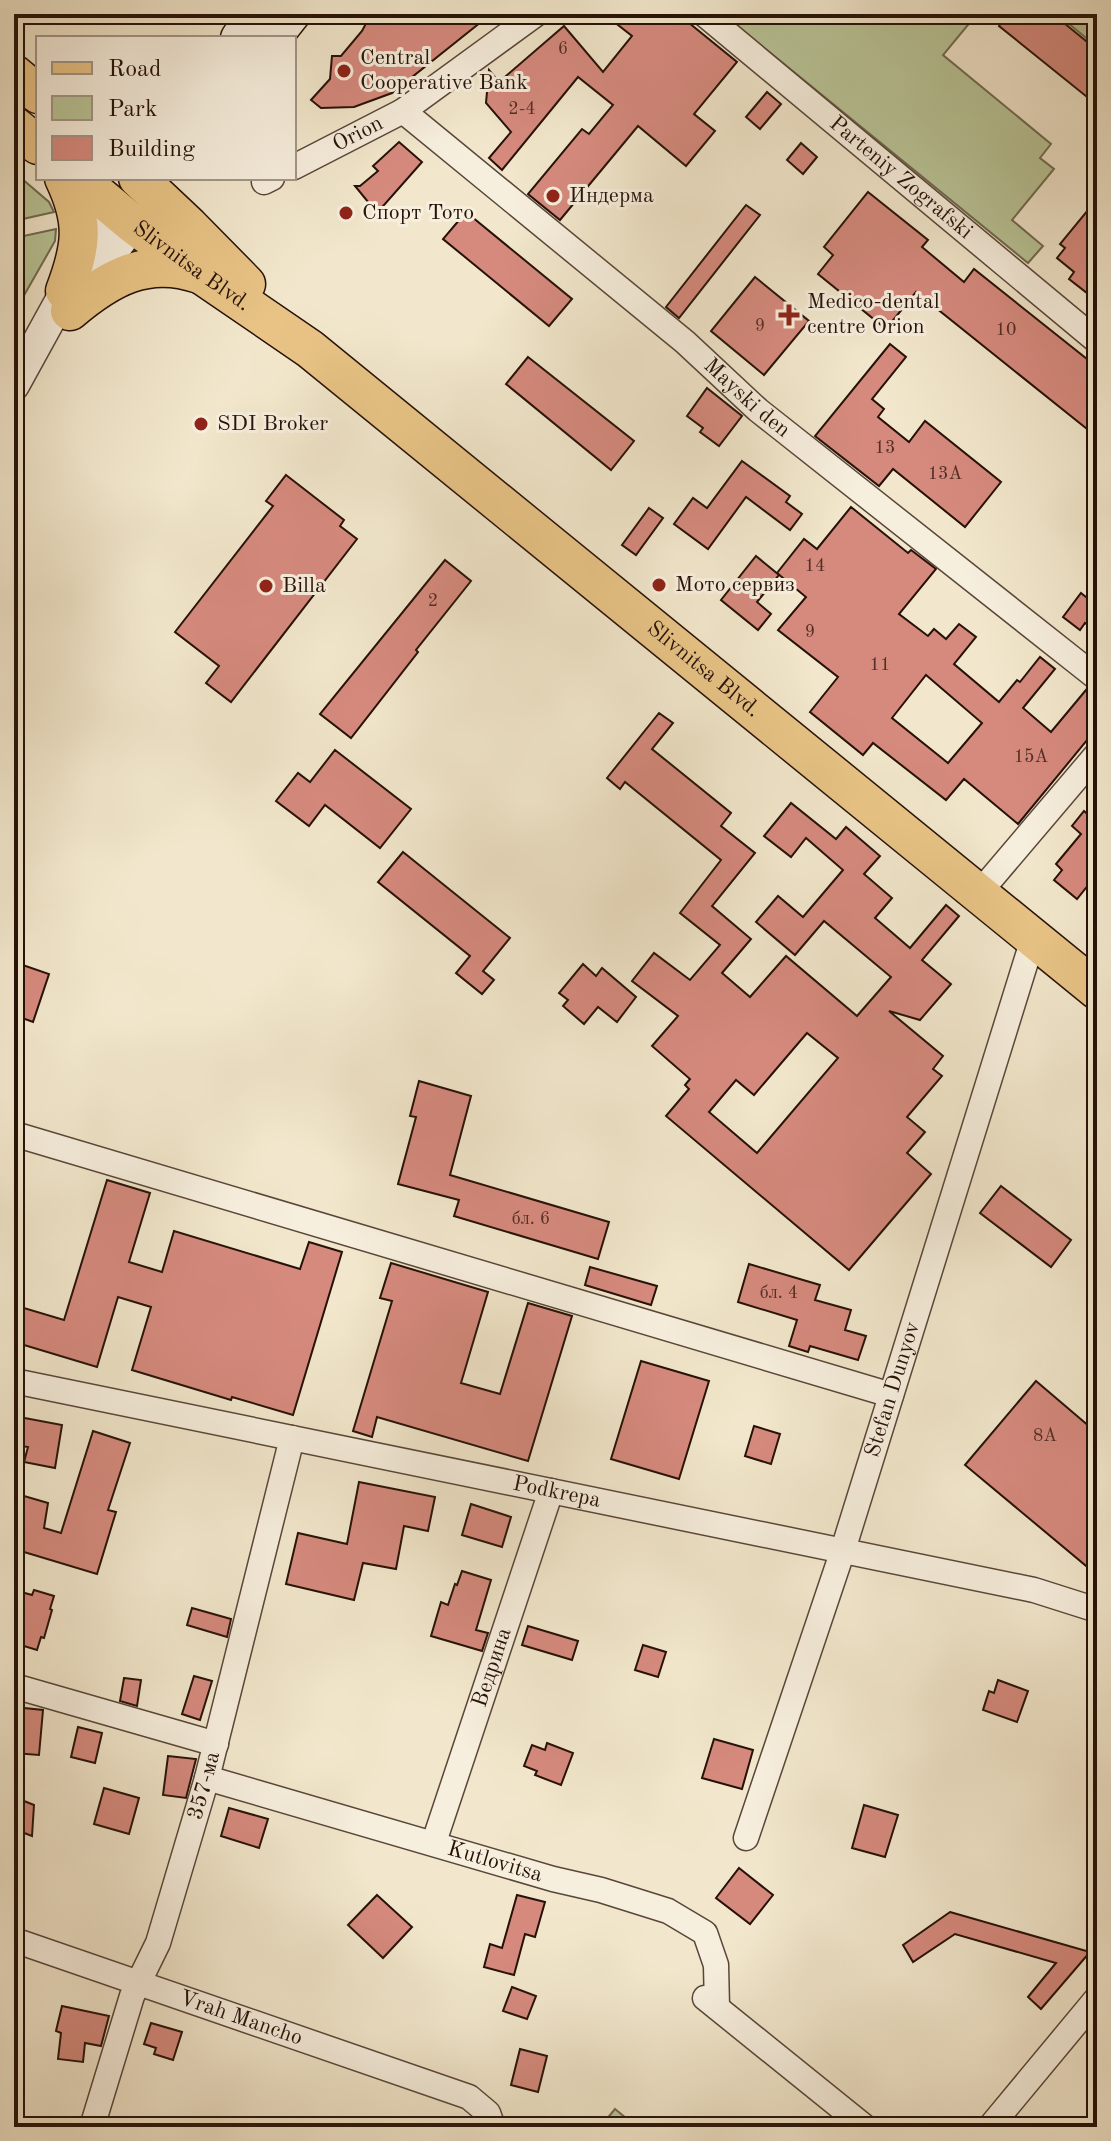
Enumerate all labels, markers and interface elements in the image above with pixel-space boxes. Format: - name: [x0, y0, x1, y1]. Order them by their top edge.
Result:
- legend: [36, 36, 296, 180]
- house number: 6: [558, 40, 568, 58]
- place label: Central Cooperative Bank: [360, 47, 528, 94]
- text: Road: [108, 58, 161, 82]
- marker: Central Cooperative Bank: [335, 62, 353, 80]
- text: Park: [108, 98, 157, 122]
- house number: 2-4: [508, 100, 536, 118]
- street label: Orion: [329, 112, 387, 156]
- street label: Parteniy Zografski: [825, 112, 977, 243]
- text: Building: [108, 138, 195, 162]
- place label: Индерма: [569, 185, 654, 207]
- marker: Индерма: [544, 187, 562, 205]
- place label: Спорт Тото: [362, 202, 474, 224]
- marker: Спорт Тото: [337, 204, 355, 222]
- street label: Slivnitsa Blvd.: [129, 217, 254, 316]
- place label: Medico-dental centre Orion: [807, 291, 940, 338]
- marker: Medico-dental centre Orion: [778, 304, 800, 326]
- house number: 9: [755, 317, 765, 335]
- house number: 10: [996, 321, 1016, 339]
- street label: Mayski den: [699, 354, 794, 442]
- place label: SDI Broker: [217, 413, 328, 435]
- marker: SDI Broker: [192, 415, 210, 433]
- house number: 13: [875, 439, 895, 457]
- house number: 13A: [928, 465, 963, 483]
- house number: 14: [805, 557, 825, 575]
- place label: Мото сервиз: [675, 574, 795, 596]
- place label: Billa: [282, 575, 326, 597]
- marker: Мото сервиз: [650, 576, 668, 594]
- marker: Billa: [257, 577, 275, 595]
- house number: 2: [428, 592, 438, 610]
- street label: Slivnitsa Blvd.: [643, 617, 764, 722]
- house number: 9: [805, 623, 815, 641]
- house number: 11: [870, 656, 890, 674]
- house number: 15A: [1014, 748, 1049, 766]
- house number: бл. 6: [512, 1210, 550, 1228]
- house number: бл. 4: [760, 1284, 798, 1302]
- street label: Stefan Dunyov: [862, 1319, 924, 1460]
- house number: 8А: [1033, 1427, 1057, 1445]
- street label: Podkrepa: [511, 1472, 603, 1512]
- street label: Ведрина: [469, 1625, 516, 1710]
- street label: 357-ма: [184, 1749, 224, 1822]
- street label: Kutlovitsa: [445, 1838, 545, 1886]
- street label: Vrah Mancho: [176, 1987, 305, 2050]

